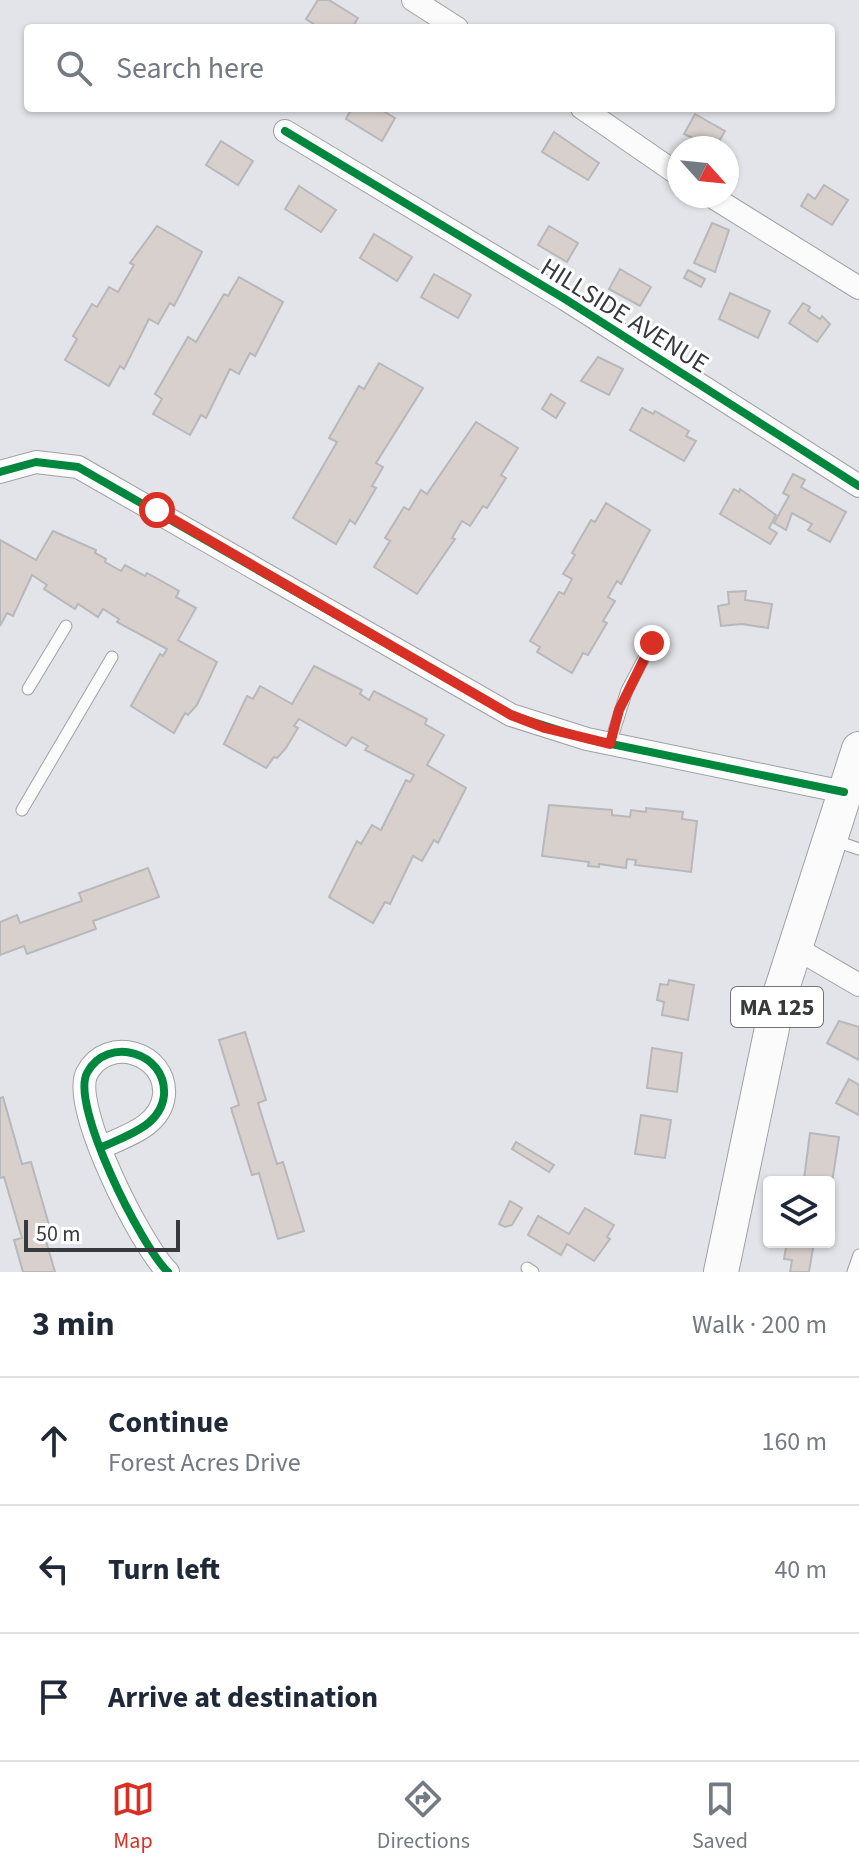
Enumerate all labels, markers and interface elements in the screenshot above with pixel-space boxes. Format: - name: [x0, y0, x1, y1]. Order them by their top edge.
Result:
- search box: [24, 24, 835, 112]
- icon: search: [52, 46, 96, 90]
- text: Search here: [116, 47, 264, 90]
- north arrow: [667, 136, 739, 208]
- street label: HILLSIDE AVENUE: [533, 249, 716, 382]
- route start: [139, 492, 175, 528]
- route end: [634, 625, 670, 661]
- road number: MA 125: [731, 987, 823, 1027]
- map controls: [763, 1176, 835, 1248]
- button: layers: [763, 1176, 835, 1248]
- scale bar: [24, 1216, 180, 1252]
- text: 50 m: [36, 1218, 81, 1250]
- text: 3 min: [32, 1300, 115, 1349]
- text: Walk · 200 m: [692, 1306, 827, 1343]
- text: Continue: [108, 1401, 229, 1444]
- icon: ahead: [32, 1419, 76, 1463]
- text: 160 m: [761, 1423, 827, 1460]
- text: Forest Acres Drive: [108, 1444, 301, 1481]
- icon: left: [32, 1547, 76, 1591]
- text: Turn left: [108, 1548, 220, 1591]
- text: 40 m: [774, 1551, 827, 1588]
- icon: arrive: [32, 1675, 76, 1719]
- text: Arrive at destination: [108, 1676, 378, 1719]
- tab: Map: [111, 1777, 155, 1857]
- tab: Directions: [377, 1777, 470, 1857]
- tab: Saved: [692, 1777, 748, 1857]

